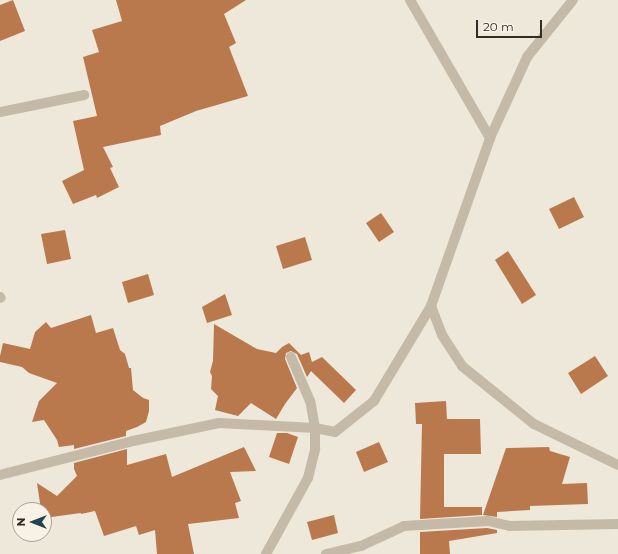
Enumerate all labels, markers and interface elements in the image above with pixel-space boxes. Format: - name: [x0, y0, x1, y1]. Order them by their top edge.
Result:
- scale bar: [478, 12, 544, 38]
- text: 20 m: [483, 19, 514, 34]
- north arrow: [12, 502, 52, 542]
- text: N: [14, 518, 28, 526]

